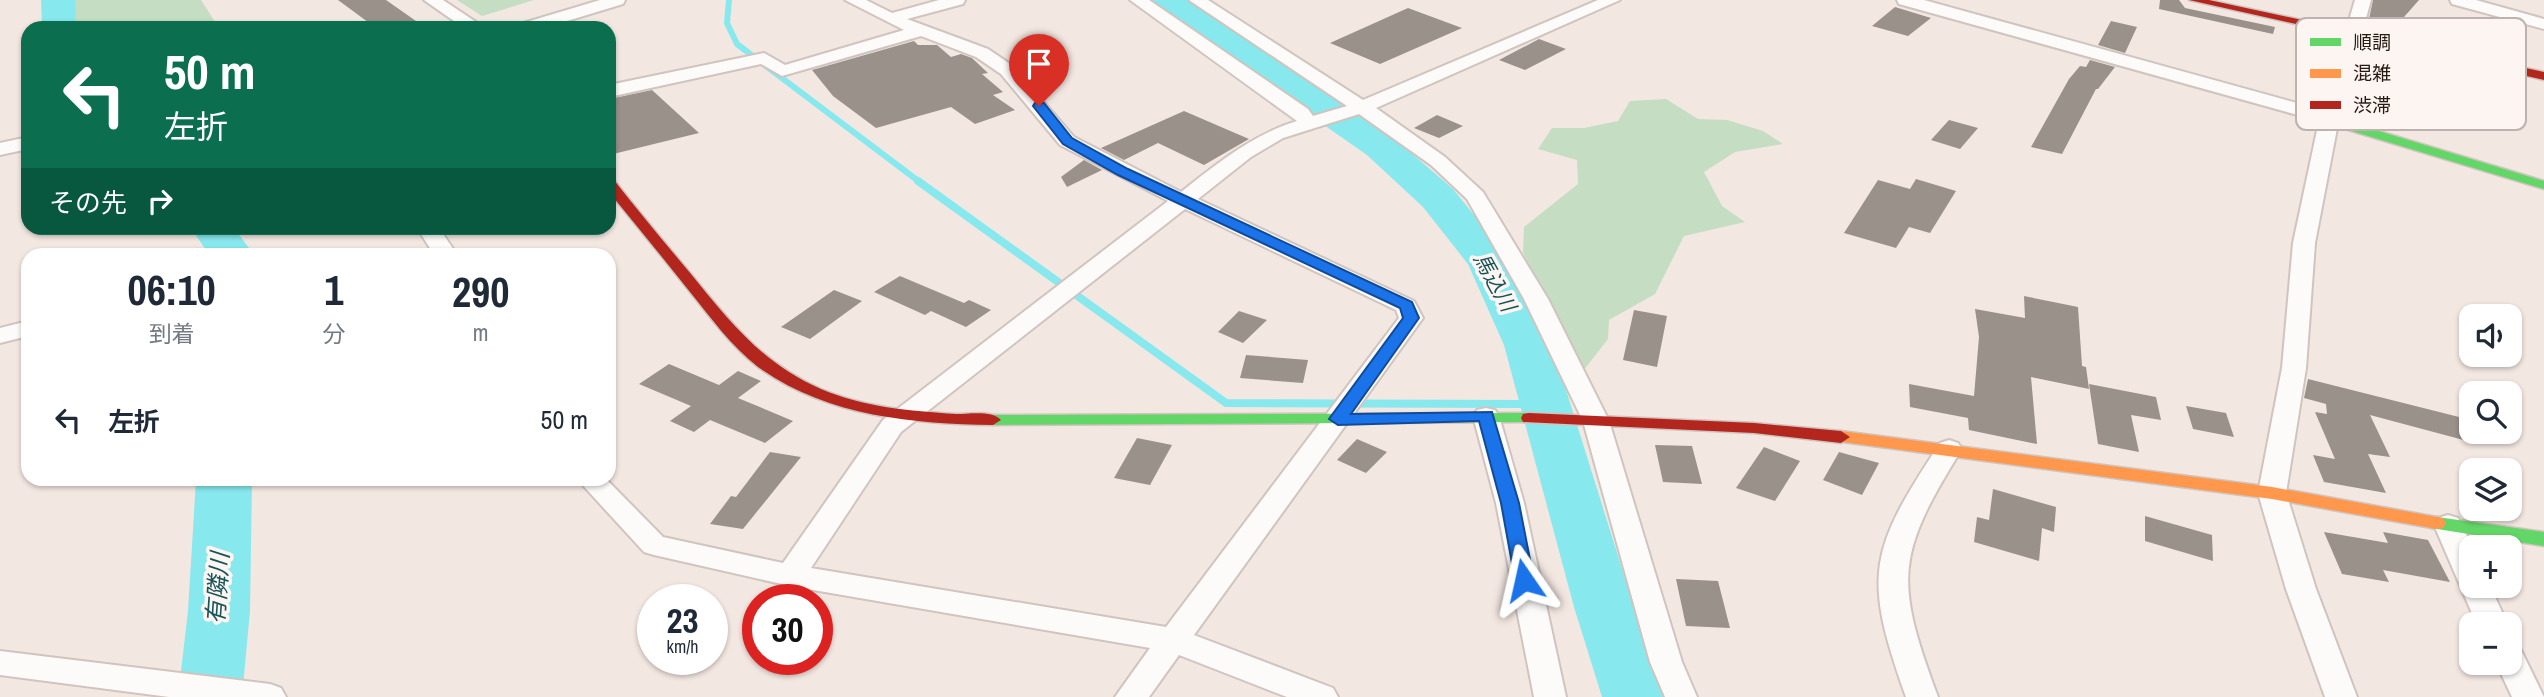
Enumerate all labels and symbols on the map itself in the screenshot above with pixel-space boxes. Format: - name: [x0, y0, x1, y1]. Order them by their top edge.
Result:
- legend: [2296, 18, 2526, 130]
- text: 順調: [2353, 29, 2391, 55]
- pin: [1009, 34, 1069, 106]
- text: 混雑: [2353, 60, 2391, 86]
- text: 渋滞: [2353, 92, 2391, 118]
- water label: 馬込川: [1467, 247, 1524, 318]
- position arrow: [1487, 543, 1561, 617]
- water label: 有隣川: [199, 548, 236, 625]
- speed limit sign: 30: [742, 584, 833, 675]

